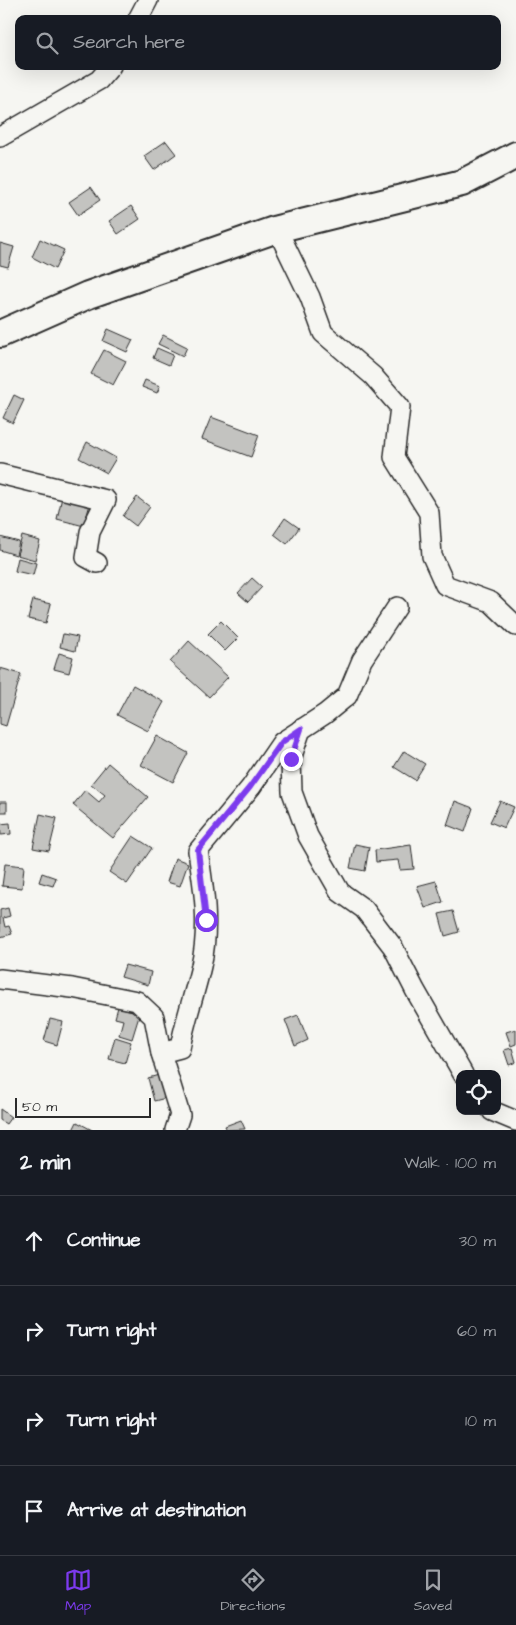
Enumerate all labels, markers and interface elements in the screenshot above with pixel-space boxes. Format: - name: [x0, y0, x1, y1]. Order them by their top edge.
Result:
- search box: [15, 15, 501, 70]
- icon: search: [33, 29, 61, 57]
- text: Search here: [73, 29, 185, 56]
- route end: [280, 748, 303, 771]
- route start: [195, 909, 218, 932]
- map controls: [456, 1070, 501, 1115]
- button: locate: [456, 1070, 501, 1115]
- scale bar: [15, 1095, 151, 1118]
- text: 50 m: [22, 1097, 57, 1117]
- text: 2 min: [20, 1148, 70, 1177]
- text: Walk · 100 m: [404, 1152, 496, 1174]
- icon: ahead: [20, 1227, 48, 1255]
- text: Continue: [67, 1227, 141, 1254]
- text: 30 m: [459, 1230, 496, 1252]
- icon: right: [20, 1317, 48, 1345]
- text: Turn right: [67, 1317, 156, 1344]
- text: 60 m: [457, 1320, 496, 1342]
- icon: right: [20, 1407, 48, 1435]
- text: Turn right: [67, 1407, 156, 1434]
- text: 10 m: [465, 1410, 496, 1432]
- icon: arrive: [20, 1497, 48, 1525]
- text: Arrive at destination: [67, 1497, 246, 1524]
- tab: Map: [64, 1566, 92, 1616]
- tab: Directions: [220, 1566, 285, 1616]
- tab: Saved: [414, 1566, 452, 1616]

